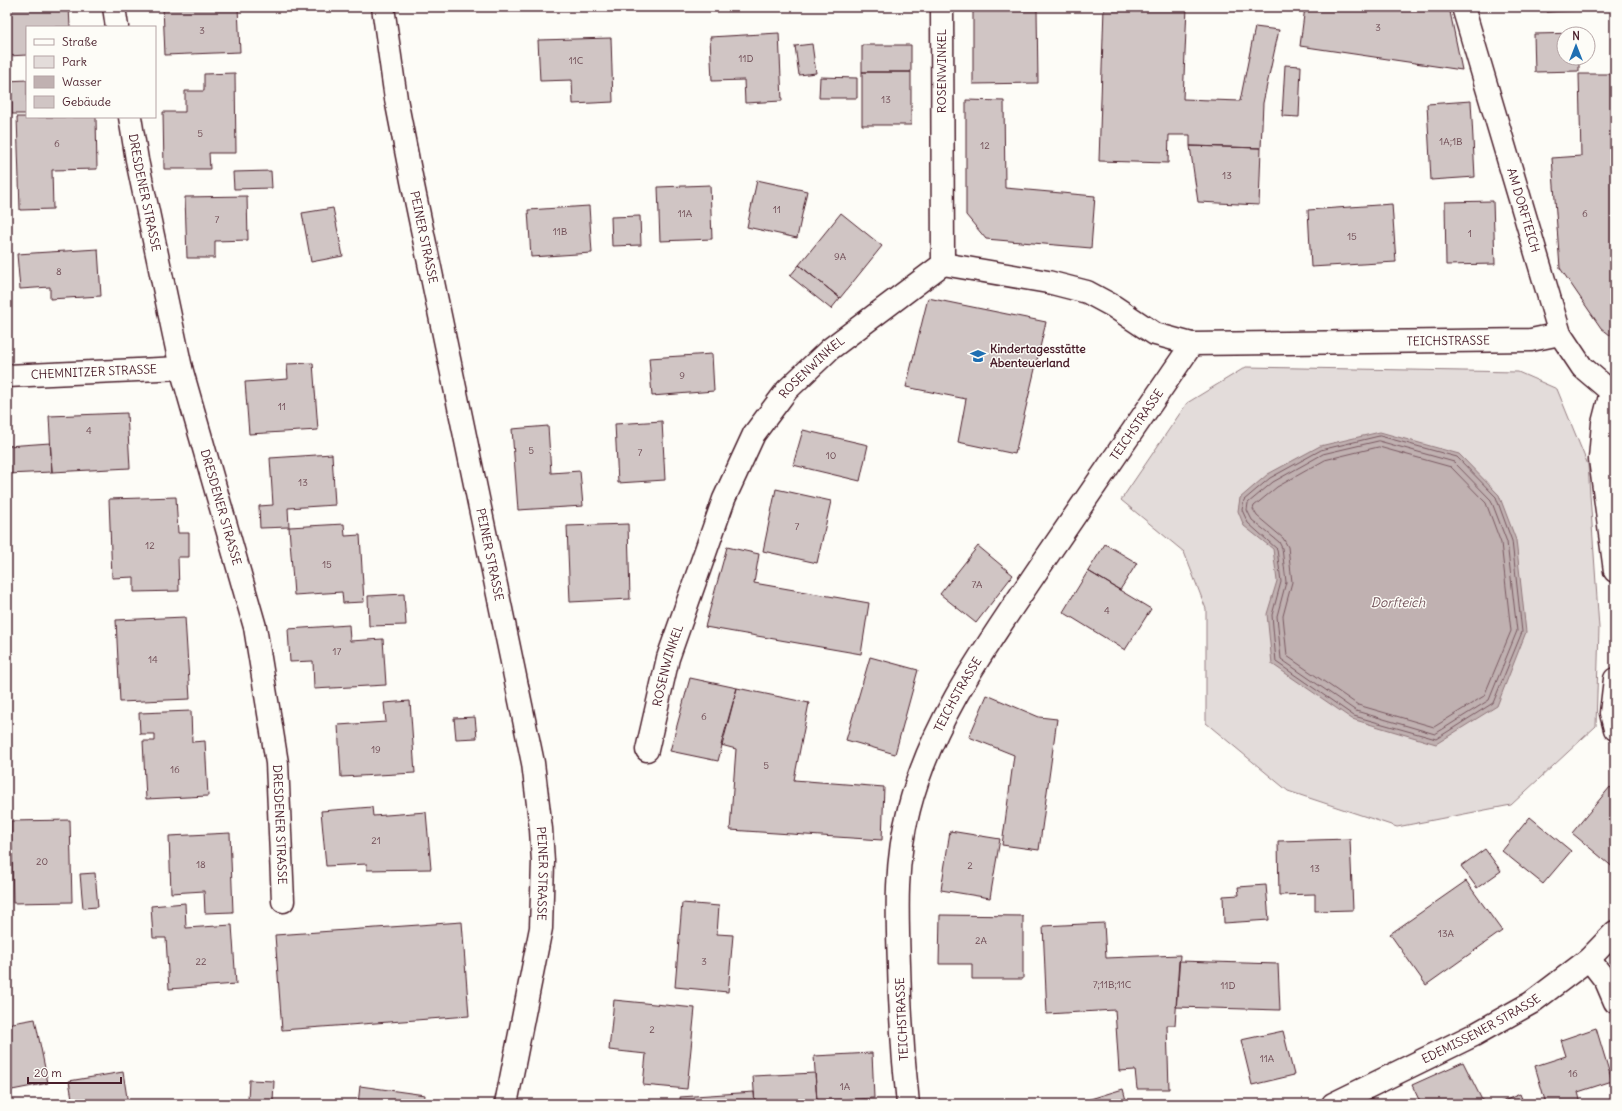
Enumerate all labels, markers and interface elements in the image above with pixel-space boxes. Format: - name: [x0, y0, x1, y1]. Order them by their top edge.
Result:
- house number: 3: [1375, 21, 1381, 34]
- house number: 3: [199, 24, 205, 37]
- legend: [26, 26, 156, 118]
- north arrow: [1556, 26, 1596, 66]
- street label: ROSENWINKEL: [934, 28, 949, 113]
- text: N: [1572, 29, 1580, 43]
- text: Straße: [62, 34, 97, 49]
- house number: 11D: [738, 52, 754, 65]
- text: Park: [62, 54, 87, 69]
- house number: 11C: [569, 54, 584, 67]
- text: Wasser: [62, 74, 102, 89]
- house number: 13: [881, 93, 891, 106]
- text: Gebäude: [62, 94, 111, 109]
- house number: 5: [197, 127, 203, 140]
- street label: DRESDENER STRASSE: [126, 132, 164, 253]
- house number: 1A;1B: [1439, 135, 1463, 148]
- house number: 6: [54, 137, 60, 150]
- house number: 12: [980, 139, 990, 152]
- street label: AM DORFTEICH: [1504, 166, 1543, 254]
- house number: 13: [1222, 169, 1232, 182]
- street label: PEINER STRASSE: [407, 190, 441, 285]
- house number: 11: [773, 203, 781, 216]
- house number: 11A: [678, 207, 693, 220]
- house number: 6: [1582, 207, 1588, 220]
- house number: 7: [215, 213, 220, 226]
- house number: 11B: [553, 225, 568, 238]
- house number: 1: [1468, 227, 1472, 240]
- house number: 15: [1347, 230, 1357, 243]
- house number: 9A: [834, 250, 847, 263]
- house number: 8: [56, 265, 62, 278]
- street label: TEICHSTRASSE: [1406, 332, 1490, 348]
- street label: ROSENWINKEL: [775, 333, 848, 401]
- place label: Kindertagesstätte Abenteuerland: [990, 341, 1086, 370]
- school or university icon: Kindertagesstätte Abenteuerland: [969, 347, 987, 365]
- street label: CHEMNITZER STRASSE: [31, 361, 157, 382]
- house number: 9: [679, 369, 685, 382]
- street label: TEICHSTRASSE: [1107, 386, 1166, 463]
- house number: 11: [278, 400, 286, 413]
- house number: 4: [86, 424, 92, 437]
- house number: 5: [528, 444, 534, 457]
- house number: 7: [638, 446, 643, 459]
- street label: DRESDENER STRASSE: [198, 447, 245, 567]
- house number: 10: [826, 449, 836, 462]
- house number: 13: [298, 476, 308, 489]
- street label: PEINER STRASSE: [473, 507, 507, 602]
- house number: 7: [795, 520, 800, 533]
- house number: 12: [145, 539, 155, 552]
- house number: 15: [322, 558, 332, 571]
- house number: 7A: [971, 578, 983, 591]
- water label: Dorfteich: [1371, 594, 1426, 611]
- house number: 4: [1104, 604, 1110, 617]
- street label: ROSENWINKEL: [649, 622, 686, 708]
- house number: 17: [333, 645, 342, 658]
- house number: 14: [148, 653, 158, 666]
- street label: TEICHSTRASSE: [931, 654, 985, 734]
- house number: 6: [701, 710, 707, 723]
- house number: 19: [371, 743, 381, 756]
- house number: 5: [763, 759, 769, 772]
- house number: 16: [170, 763, 180, 776]
- street label: DRESDENER STRASSE: [270, 764, 290, 885]
- street label: PEINER STRASSE: [534, 826, 551, 921]
- house number: 21: [371, 834, 381, 847]
- house number: 20: [36, 855, 48, 868]
- house number: 18: [196, 858, 206, 871]
- house number: 2: [967, 859, 973, 872]
- house number: 13: [1310, 862, 1320, 875]
- house number: 13A: [1438, 927, 1455, 940]
- house number: 2A: [975, 934, 988, 947]
- house number: 22: [196, 955, 207, 968]
- house number: 3: [701, 955, 707, 968]
- street label: TEICHSTRASSE: [892, 977, 911, 1061]
- house number: 7;11B;11C: [1093, 978, 1132, 991]
- house number: 11D: [1220, 979, 1236, 992]
- street label: EDEMISSENER STRASSE: [1419, 991, 1543, 1066]
- house number: 2: [649, 1023, 655, 1036]
- house number: 11A: [1260, 1052, 1275, 1065]
- scale bar: [28, 1059, 121, 1085]
- text: 20 m: [34, 1065, 62, 1080]
- house number: 16: [1568, 1067, 1578, 1080]
- house number: 1A: [840, 1080, 851, 1093]

